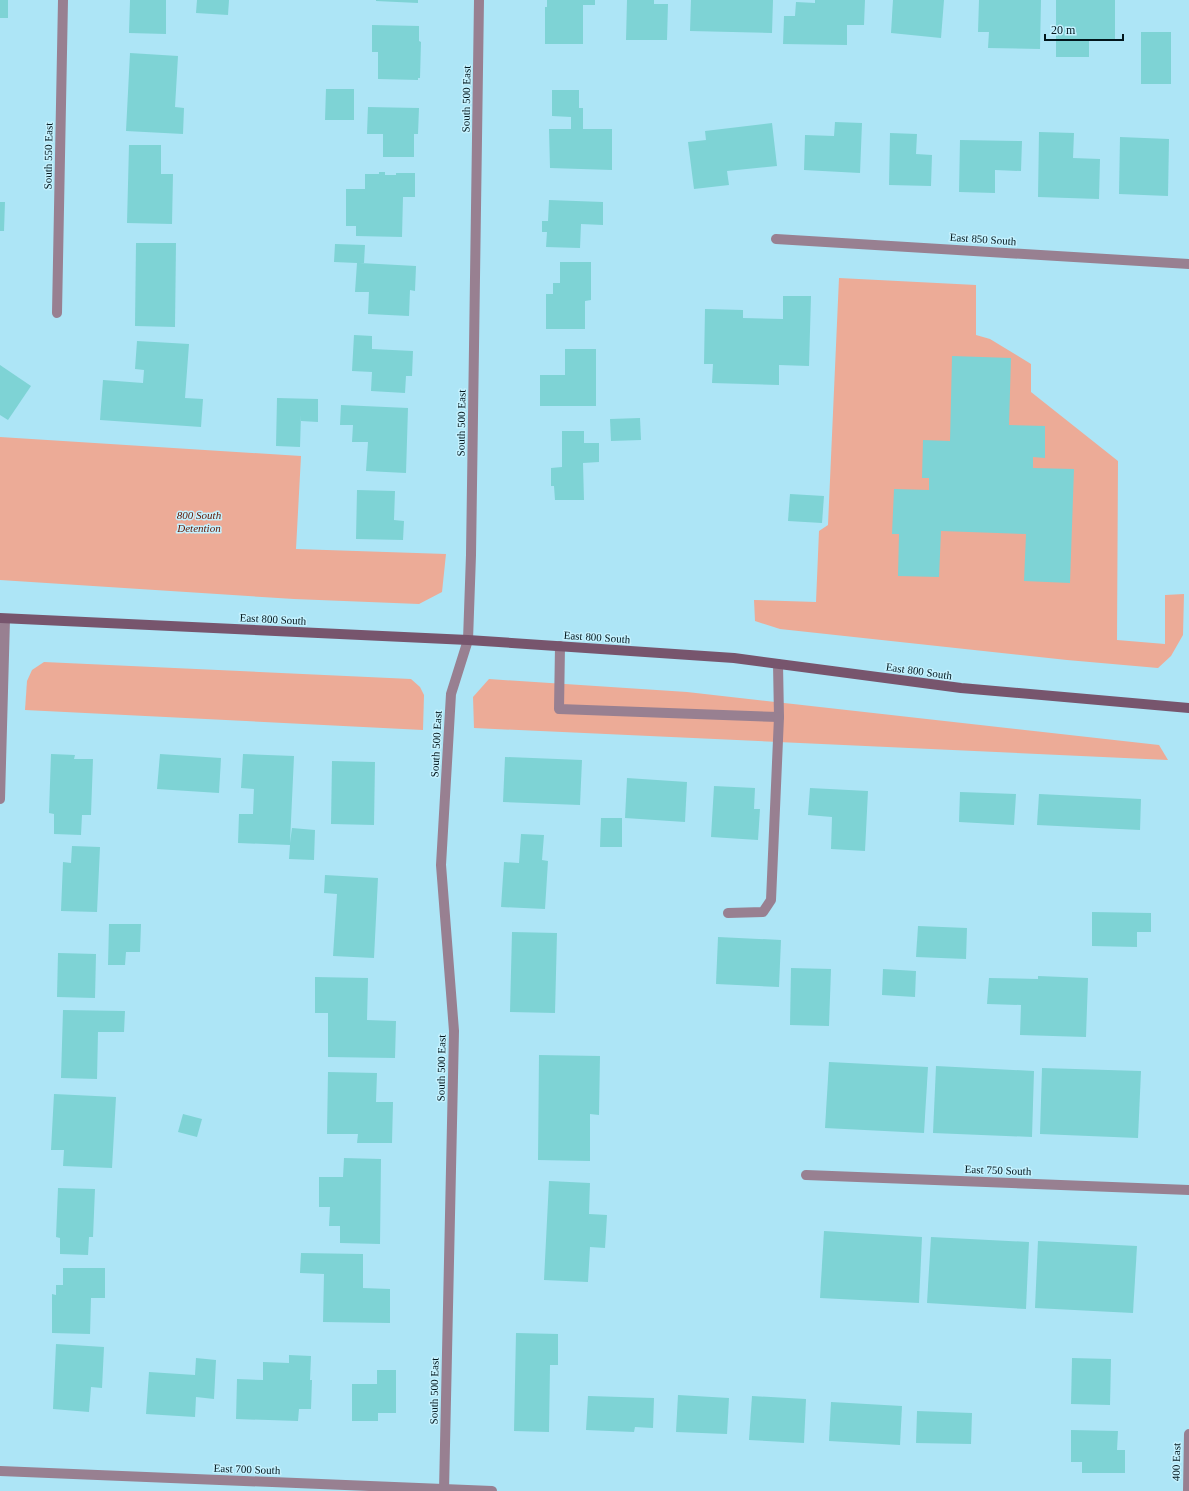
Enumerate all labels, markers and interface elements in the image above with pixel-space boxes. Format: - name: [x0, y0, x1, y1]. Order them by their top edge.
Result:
- scale bar: [1045, 16, 1123, 42]
- text: 20 m: [1051, 23, 1076, 37]
- street label: South 500 East: [459, 66, 473, 132]
- street label: South 550 East: [41, 123, 55, 189]
- street label: East 850 South: [949, 231, 1017, 247]
- street label: South 500 East: [454, 390, 468, 456]
- park label: 800 South Detention: [176, 509, 222, 534]
- street label: East 800 South: [239, 611, 307, 627]
- street label: East 800 South: [563, 629, 631, 645]
- street label: East 800 South: [885, 660, 953, 682]
- street label: South 500 East: [428, 710, 444, 778]
- street label: South 500 East: [434, 1035, 448, 1101]
- street label: East 750 South: [964, 1163, 1032, 1177]
- street label: South 500 East: [427, 1358, 441, 1424]
- street label: 400 East: [1170, 1443, 1182, 1481]
- street label: East 700 South: [213, 1462, 281, 1476]

